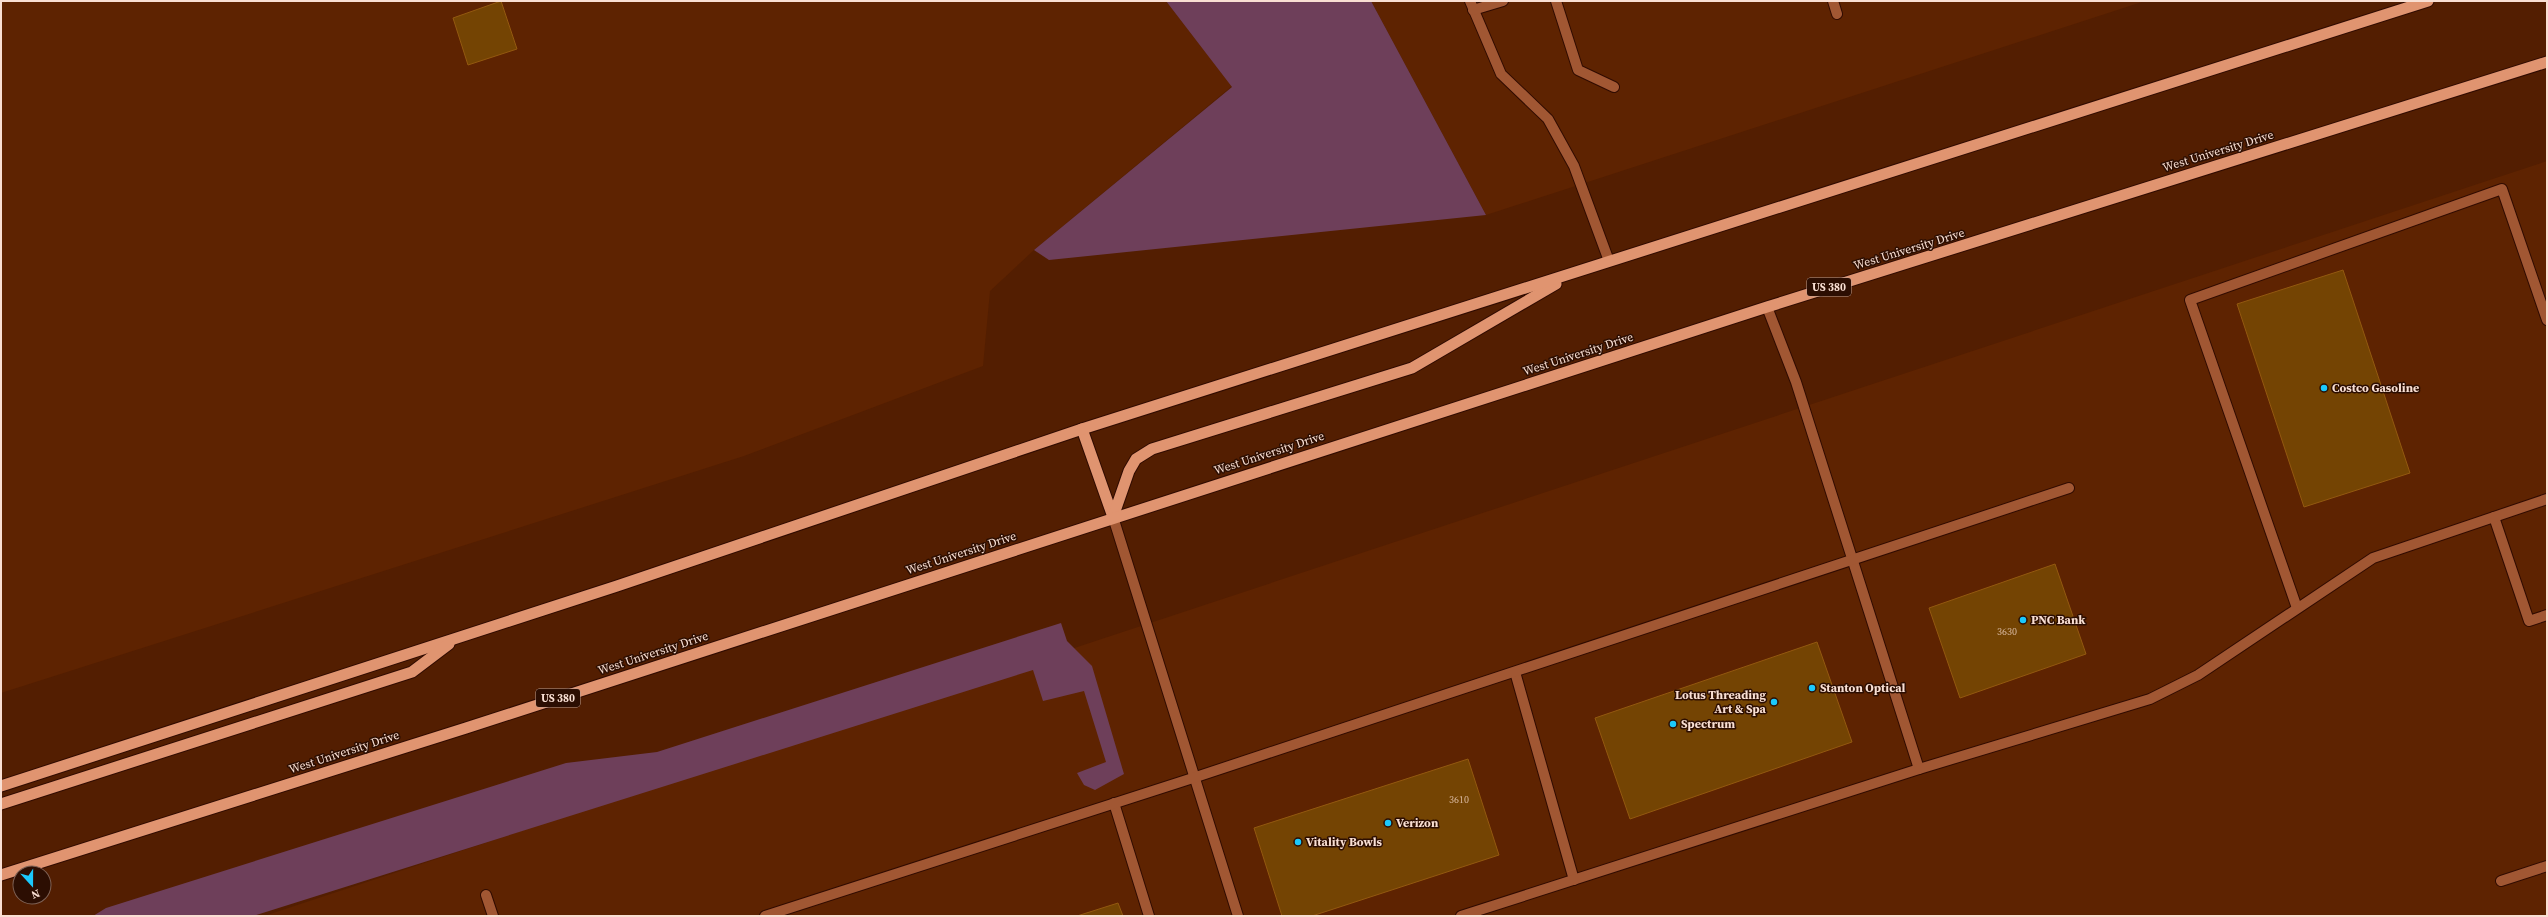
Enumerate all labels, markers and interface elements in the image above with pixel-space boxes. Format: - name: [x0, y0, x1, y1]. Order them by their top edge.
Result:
- street label: West University Drive: [2161, 127, 2275, 175]
- street label: West University Drive: [1852, 225, 1966, 273]
- road number: US 380: [1807, 278, 1851, 296]
- street label: West University Drive: [1521, 329, 1635, 379]
- place label: Costco Gasoline: [2332, 380, 2419, 396]
- marker: Costco Gasoline: [2319, 383, 2329, 393]
- street label: West University Drive: [1212, 428, 1326, 478]
- street label: West University Drive: [904, 528, 1018, 578]
- place label: PNC Bank: [2031, 612, 2086, 628]
- marker: PNC Bank: [2018, 615, 2028, 625]
- house number: 3630: [1997, 625, 2017, 638]
- street label: West University Drive: [596, 628, 710, 678]
- place label: Stanton Optical: [1820, 680, 1906, 696]
- marker: Stanton Optical: [1807, 683, 1817, 693]
- place label: Lotus Threading Art & Spa: [1675, 687, 1767, 717]
- road number: US 380: [536, 689, 580, 707]
- marker: Lotus Threading Art & Spa: [1769, 697, 1779, 707]
- place label: Spectrum: [1681, 716, 1735, 732]
- marker: Spectrum: [1668, 719, 1678, 729]
- street label: West University Drive: [287, 727, 401, 777]
- house number: 3610: [1449, 793, 1469, 806]
- place label: Verizon: [1396, 815, 1439, 831]
- marker: Verizon: [1383, 818, 1393, 828]
- place label: Vitality Bowls: [1306, 834, 1383, 850]
- marker: Vitality Bowls: [1293, 837, 1303, 847]
- north arrow: [12, 865, 52, 905]
- text: N: [29, 885, 42, 902]

